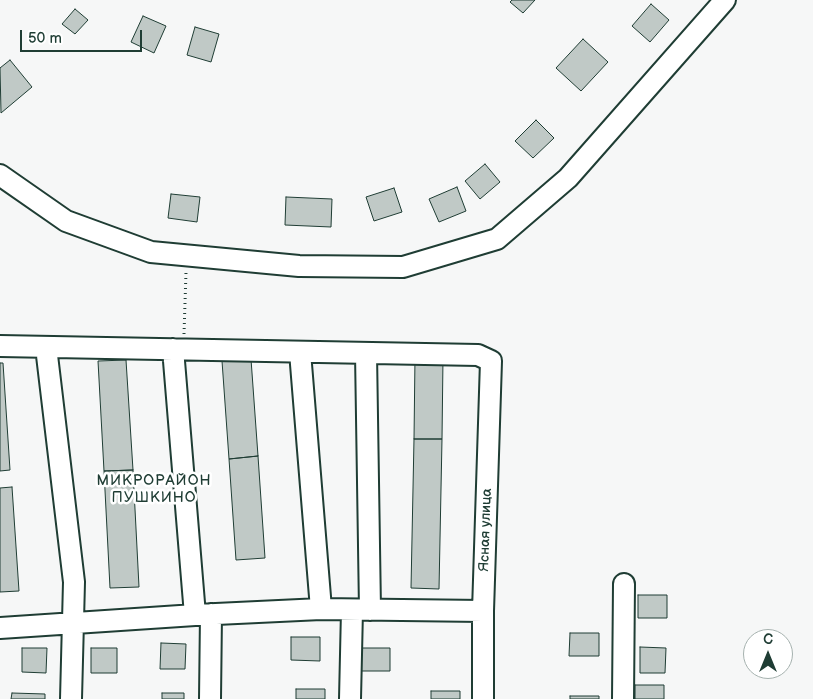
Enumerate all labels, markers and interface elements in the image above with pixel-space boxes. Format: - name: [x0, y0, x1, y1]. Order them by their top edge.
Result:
- scale bar: [22, 20, 145, 52]
- text: 50 m: [28, 29, 62, 48]
- district label: МИКРОРАЙОН ПУШКИНО: [95, 472, 213, 507]
- street label: Ясная улица: [476, 488, 496, 572]
- north arrow: [743, 629, 793, 679]
- text: С: [763, 631, 773, 648]

